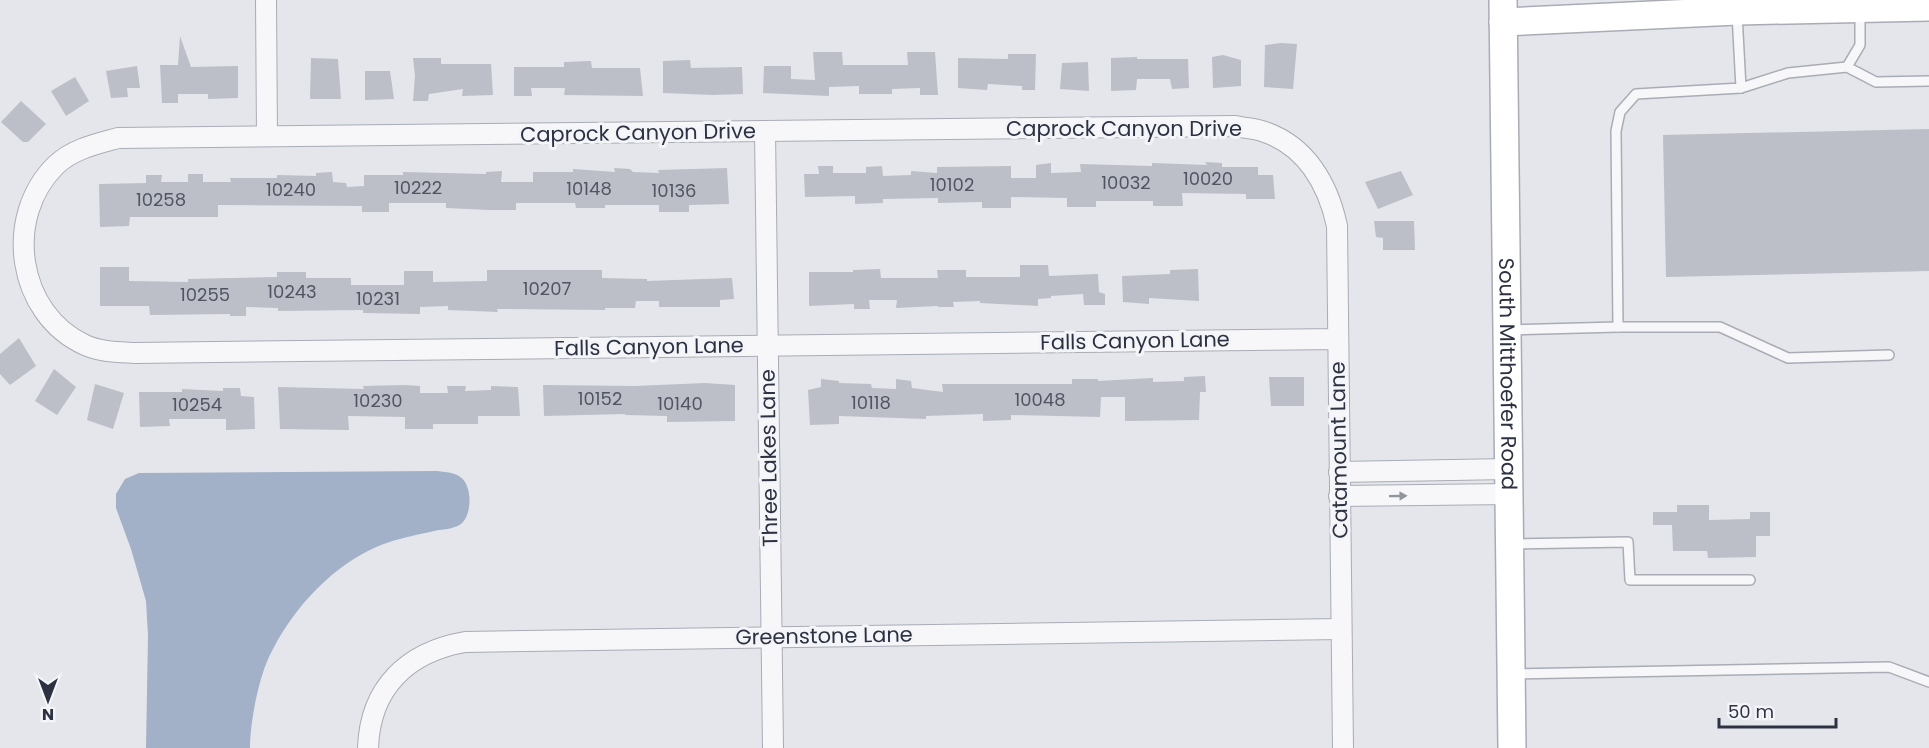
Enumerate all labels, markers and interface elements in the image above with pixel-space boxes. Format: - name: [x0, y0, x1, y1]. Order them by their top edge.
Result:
- street label: Caprock Canyon Drive: [1006, 114, 1242, 143]
- street label: Caprock Canyon Drive: [520, 116, 756, 149]
- house number: 10020: [1183, 166, 1233, 191]
- house number: 10032: [1101, 170, 1151, 195]
- house number: 10102: [930, 172, 974, 197]
- house number: 10222: [394, 175, 442, 200]
- house number: 10148: [566, 176, 612, 201]
- house number: 10240: [266, 177, 316, 202]
- house number: 10136: [652, 178, 696, 203]
- house number: 10258: [136, 187, 186, 212]
- street label: South Mitthoefer Road: [1492, 258, 1524, 490]
- house number: 10207: [523, 276, 571, 301]
- house number: 10243: [267, 279, 317, 304]
- house number: 10255: [180, 282, 230, 307]
- house number: 10231: [356, 286, 400, 311]
- street label: Falls Canyon Lane: [1040, 324, 1230, 357]
- street label: Falls Canyon Lane: [554, 330, 744, 363]
- street label: Catamount Lane: [1322, 361, 1355, 539]
- street label: Three Lakes Lane: [752, 369, 785, 547]
- house number: 10152: [578, 386, 622, 411]
- house number: 10048: [1014, 387, 1066, 412]
- house number: 10230: [353, 388, 403, 413]
- house number: 10118: [851, 390, 891, 415]
- house number: 10140: [657, 391, 703, 416]
- house number: 10254: [172, 392, 222, 417]
- one-way arrow: [1388, 491, 1407, 501]
- street label: Greenstone Lane: [735, 619, 913, 652]
- north arrow: [18, 670, 78, 730]
- scale bar: [1719, 691, 1836, 729]
- text: 50 m: [1728, 699, 1774, 724]
- text: N: [42, 703, 54, 726]

